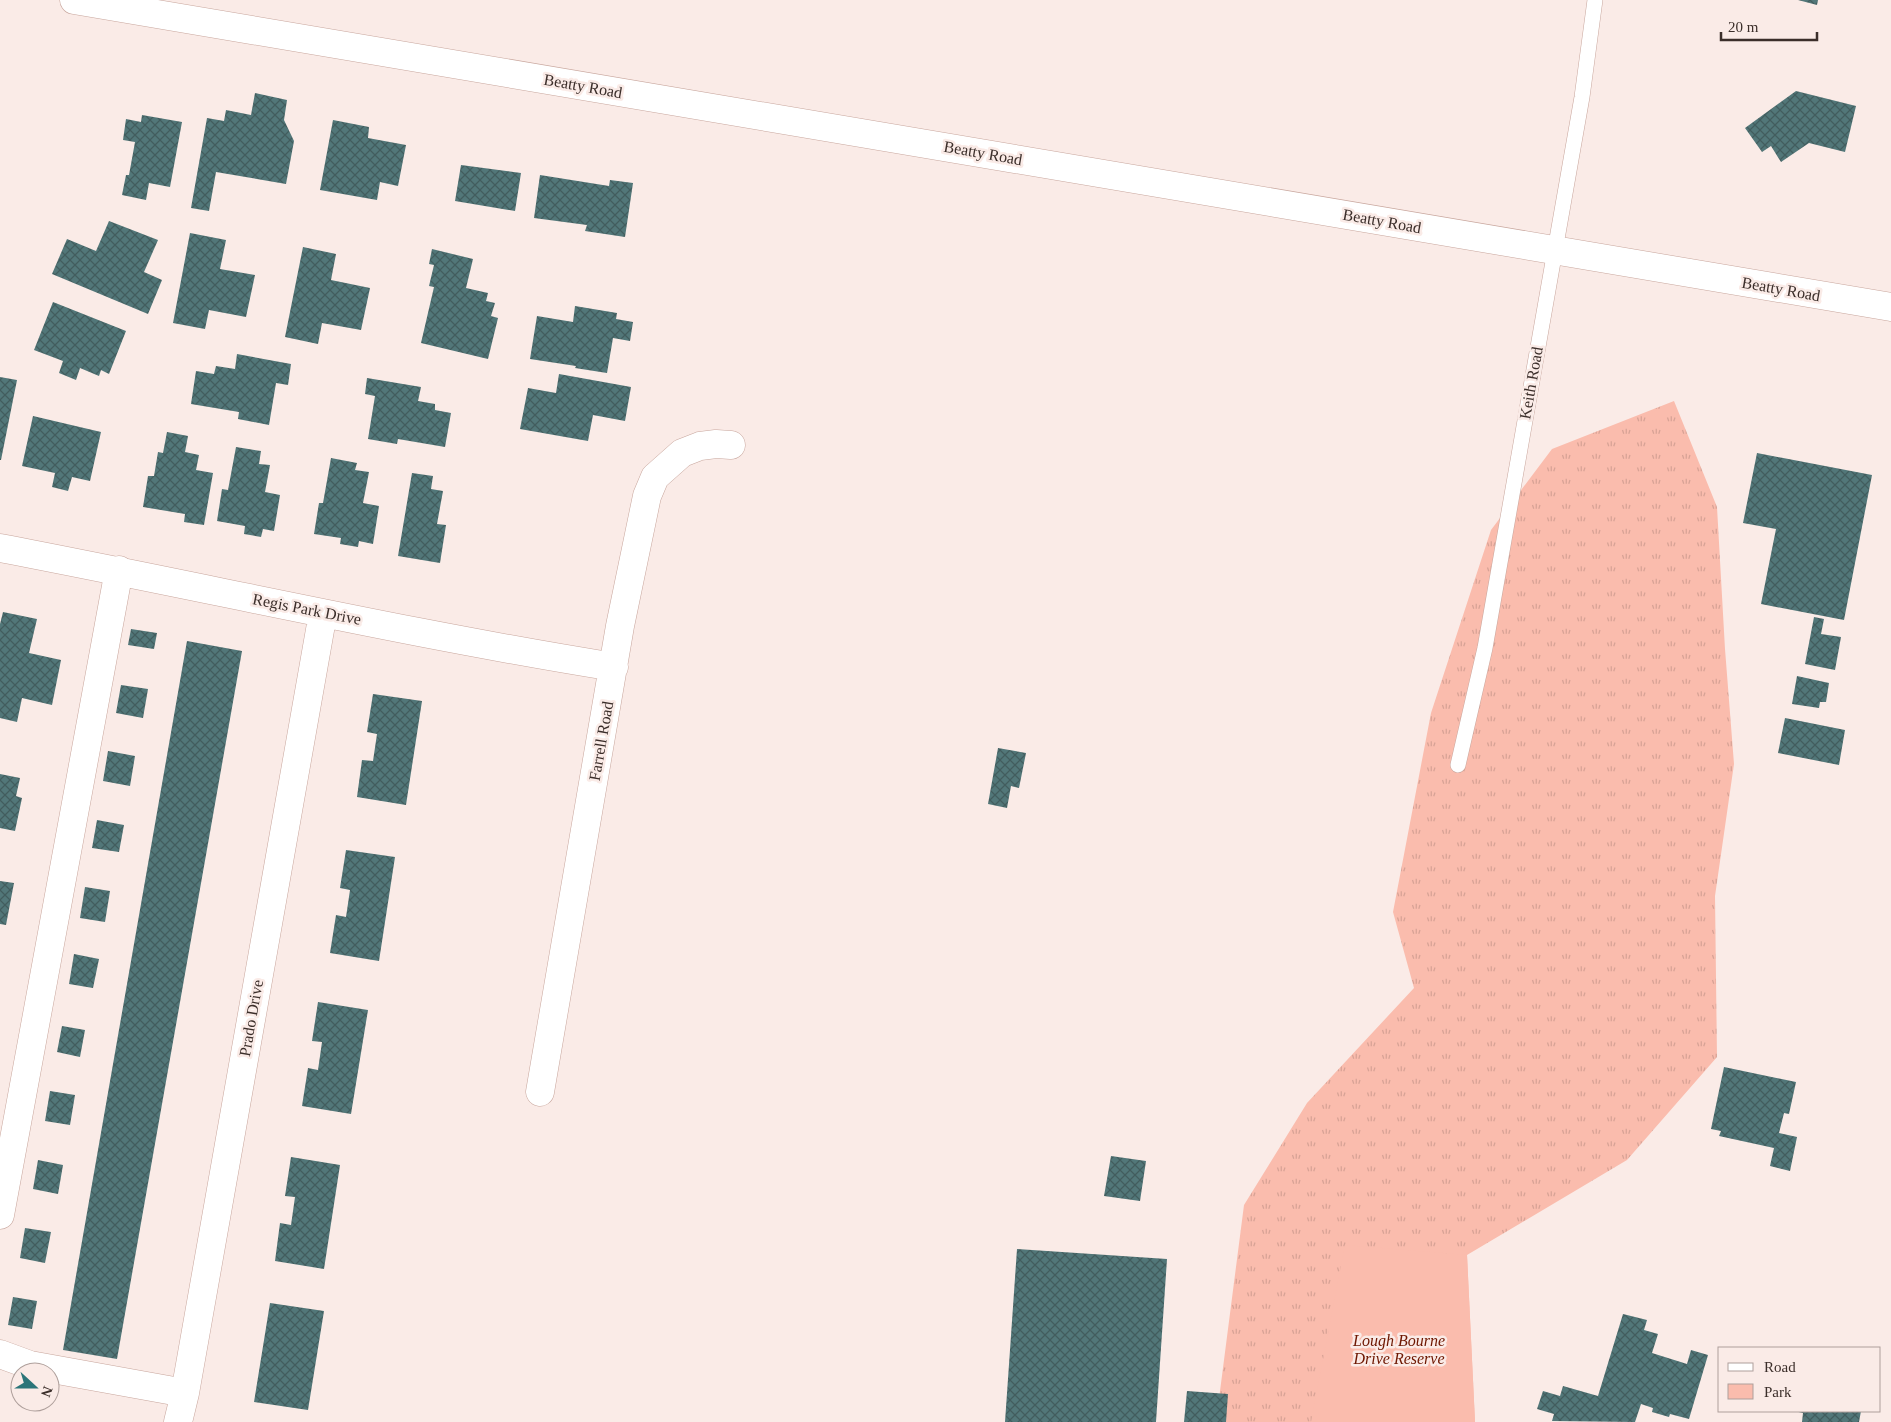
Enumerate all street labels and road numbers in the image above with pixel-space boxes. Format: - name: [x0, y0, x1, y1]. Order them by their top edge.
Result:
- street label: Beatty Road: [542, 71, 624, 102]
- street label: Beatty Road: [942, 138, 1024, 169]
- street label: Beatty Road: [1341, 206, 1423, 237]
- street label: Beatty Road: [1740, 274, 1822, 305]
- street label: Keith Road: [1516, 345, 1546, 421]
- street label: Regis Park Drive: [251, 590, 363, 629]
- street label: Farrell Road: [586, 700, 616, 782]
- street label: Prado Drive: [236, 978, 266, 1058]

